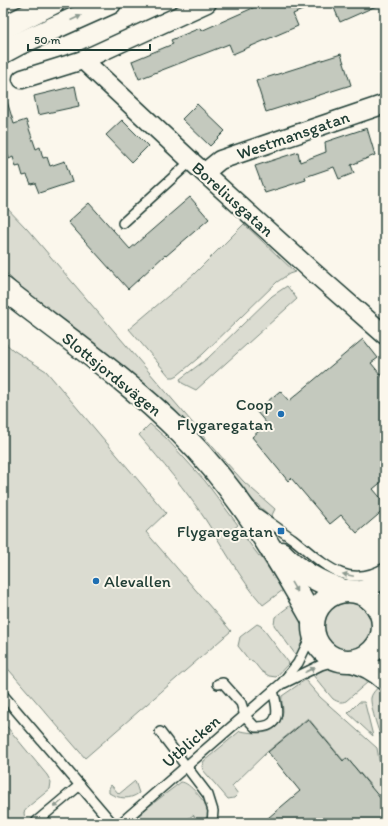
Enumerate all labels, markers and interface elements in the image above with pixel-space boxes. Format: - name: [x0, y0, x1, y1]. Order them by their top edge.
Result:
- one-way arrow: [71, 15, 82, 21]
- scale bar: [28, 26, 150, 52]
- text: 50 m: [34, 33, 60, 47]
- street label: Westmansgatan: [234, 106, 352, 164]
- street label: Boreliusgatan: [188, 157, 278, 241]
- street label: Slottsjordsvägen: [58, 328, 166, 420]
- place label: Coop Flygaregatan: [177, 394, 273, 434]
- marker: Coop Flygaregatan: [276, 409, 286, 419]
- place label: Flygaregatan: [177, 521, 273, 541]
- marker: Flygaregatan: [276, 526, 286, 536]
- place label: Alevallen: [104, 571, 171, 591]
- one-way arrow: [342, 572, 354, 578]
- marker: Alevallen: [91, 576, 101, 586]
- one-way arrow: [290, 581, 297, 593]
- one-way arrow: [304, 667, 315, 673]
- street label: Utblicken: [158, 710, 224, 772]
- one-way arrow: [52, 800, 63, 809]

